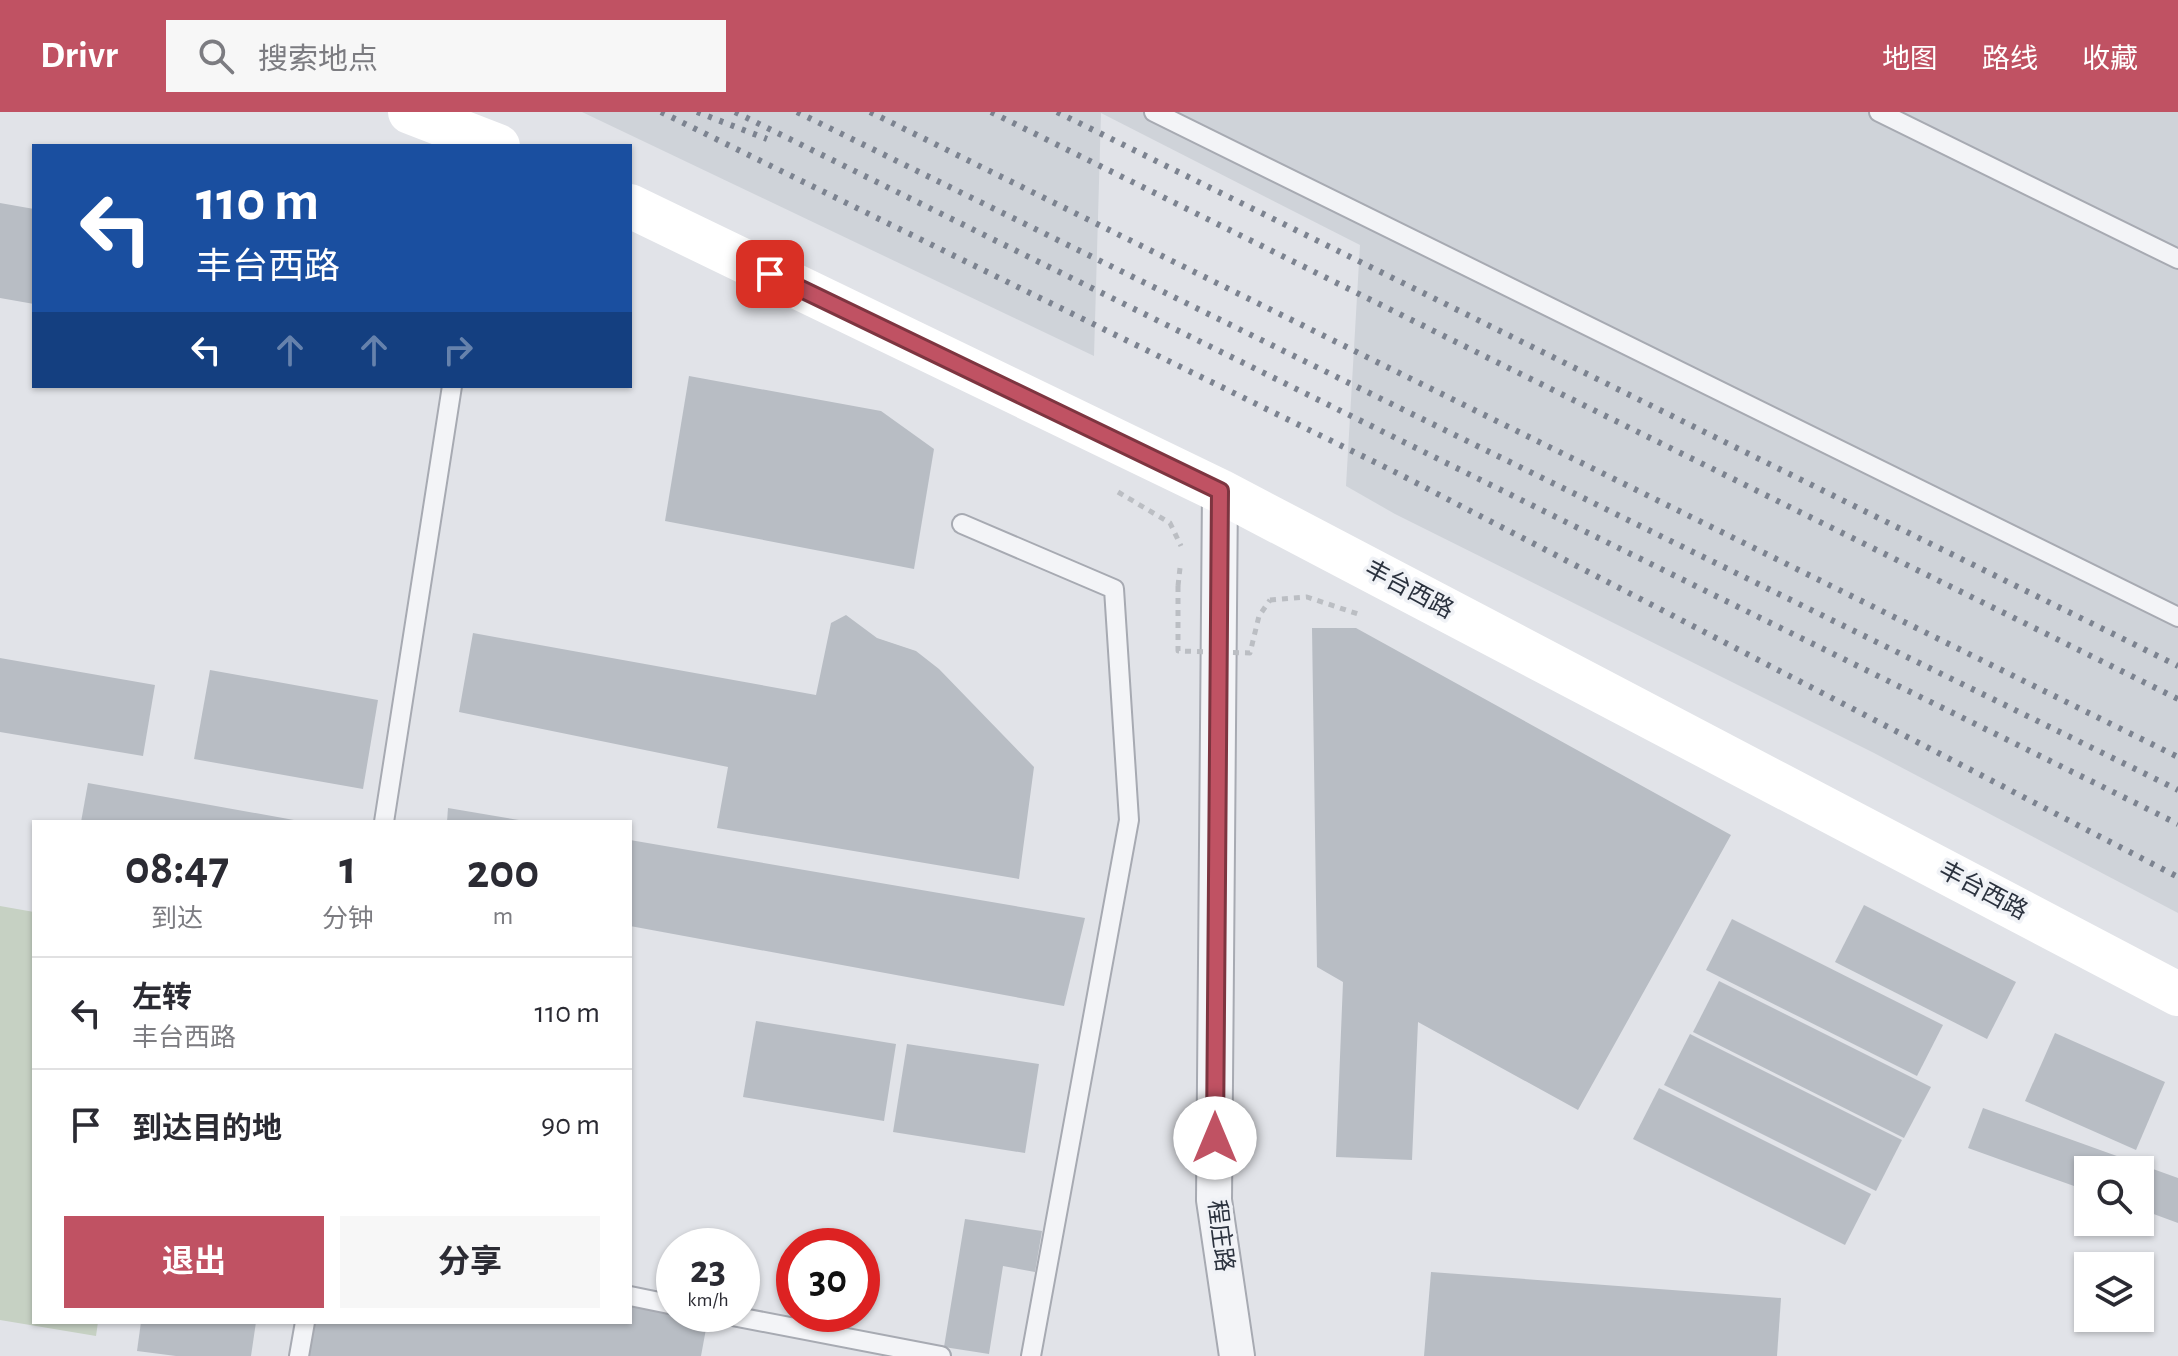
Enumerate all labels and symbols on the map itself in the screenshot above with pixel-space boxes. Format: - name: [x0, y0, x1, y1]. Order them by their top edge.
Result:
- pin: [736, 240, 804, 308]
- street label: 丰台西路: [1361, 555, 1458, 623]
- street label: 丰台西路: [1935, 856, 2032, 924]
- position arrow: [1173, 1096, 1257, 1180]
- street label: 程庄路: [1204, 1199, 1238, 1273]
- speed limit sign: 30: [776, 1228, 880, 1332]

